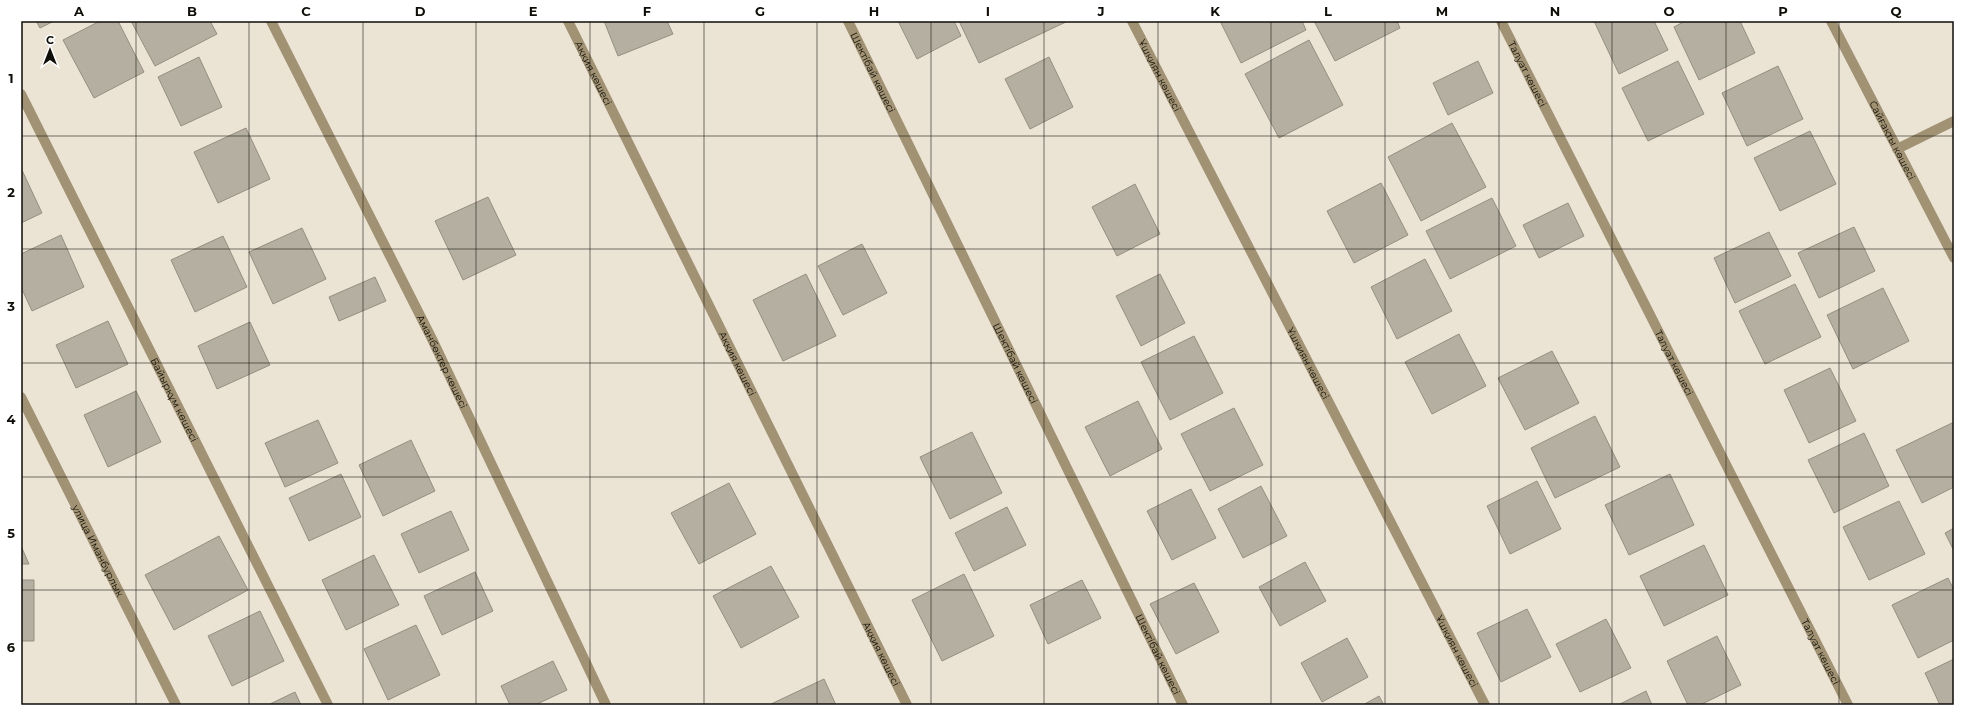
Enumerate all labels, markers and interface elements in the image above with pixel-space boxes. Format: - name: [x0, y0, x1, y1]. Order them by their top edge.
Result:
- text: A: [73, 3, 85, 19]
- text: B: [187, 3, 197, 19]
- text: C: [301, 3, 311, 19]
- text: D: [415, 3, 426, 19]
- text: E: [529, 3, 538, 19]
- text: F: [643, 3, 651, 19]
- text: G: [755, 3, 765, 19]
- text: H: [869, 3, 879, 19]
- text: I: [986, 3, 990, 19]
- text: J: [1096, 3, 1105, 19]
- text: K: [1210, 3, 1220, 19]
- text: L: [1324, 3, 1332, 19]
- text: M: [1436, 3, 1448, 19]
- text: N: [1550, 3, 1560, 19]
- text: O: [1664, 3, 1675, 19]
- text: P: [1778, 3, 1788, 19]
- text: Q: [1891, 3, 1902, 19]
- north arrow: [30, 30, 70, 70]
- street label: Шектібай көшесі: [848, 30, 898, 115]
- text: С: [46, 33, 54, 47]
- street label: Ұшқиян көшесі: [1136, 37, 1184, 113]
- street label: Аққия көшесі: [572, 38, 615, 107]
- street label: Талуат көшесі: [1506, 38, 1550, 109]
- text: 1: [8, 70, 14, 86]
- street label: Сайғақты көшесі: [1867, 98, 1919, 182]
- text: 2: [7, 184, 15, 200]
- text: 3: [6, 298, 15, 314]
- street label: Аманбөктер көшесі: [414, 312, 470, 410]
- street label: Шектібай көшесі: [990, 321, 1041, 406]
- street label: Ұшқиян көшесі: [1285, 325, 1333, 401]
- street label: Талуат көшесі: [1652, 327, 1696, 398]
- street label: Аққия көшесі: [716, 329, 759, 398]
- street label: Байырқұм көшесі: [148, 355, 201, 444]
- text: 4: [7, 411, 16, 427]
- street label: улица Иманбурлык: [69, 501, 127, 599]
- text: 5: [7, 525, 15, 541]
- street label: Шектібай көшесі: [1133, 612, 1183, 697]
- street label: Ұшқиян көшесі: [1433, 613, 1481, 689]
- street label: Талуат көшесі: [1799, 616, 1843, 687]
- street label: Аққия көшесі: [860, 619, 903, 688]
- text: 6: [7, 639, 16, 655]

